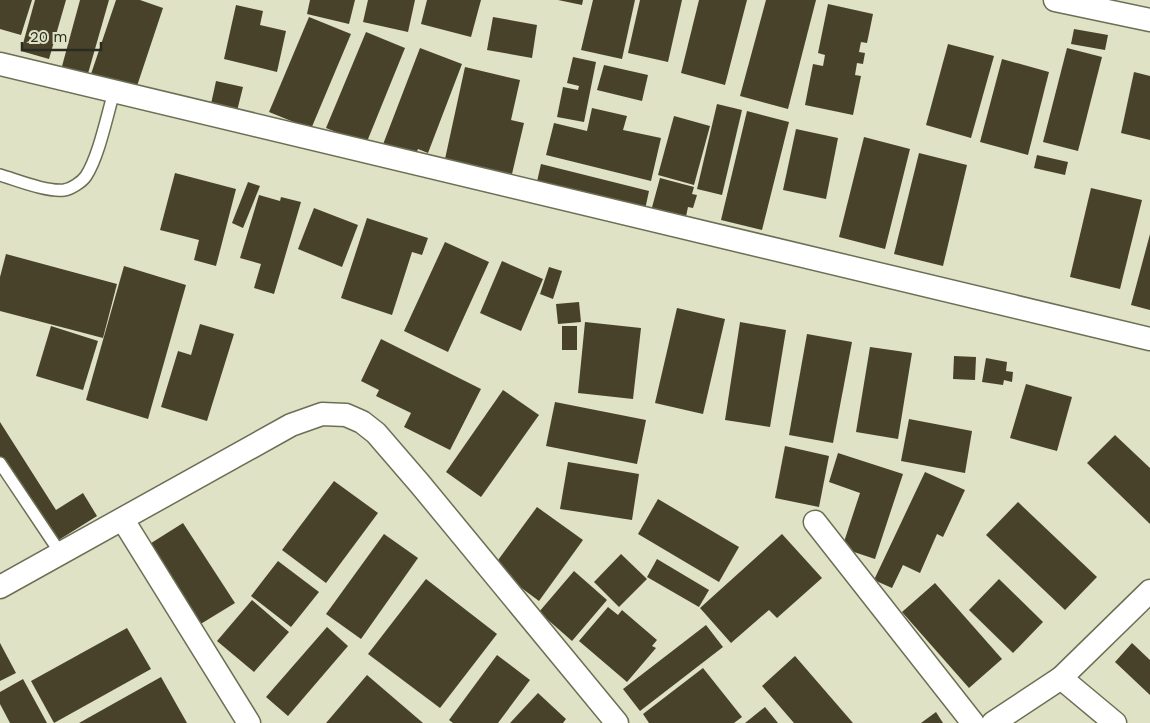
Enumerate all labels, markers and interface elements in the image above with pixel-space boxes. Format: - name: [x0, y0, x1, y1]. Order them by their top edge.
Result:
- scale bar: [22, 20, 101, 52]
- text: 20 m: [30, 28, 68, 46]

